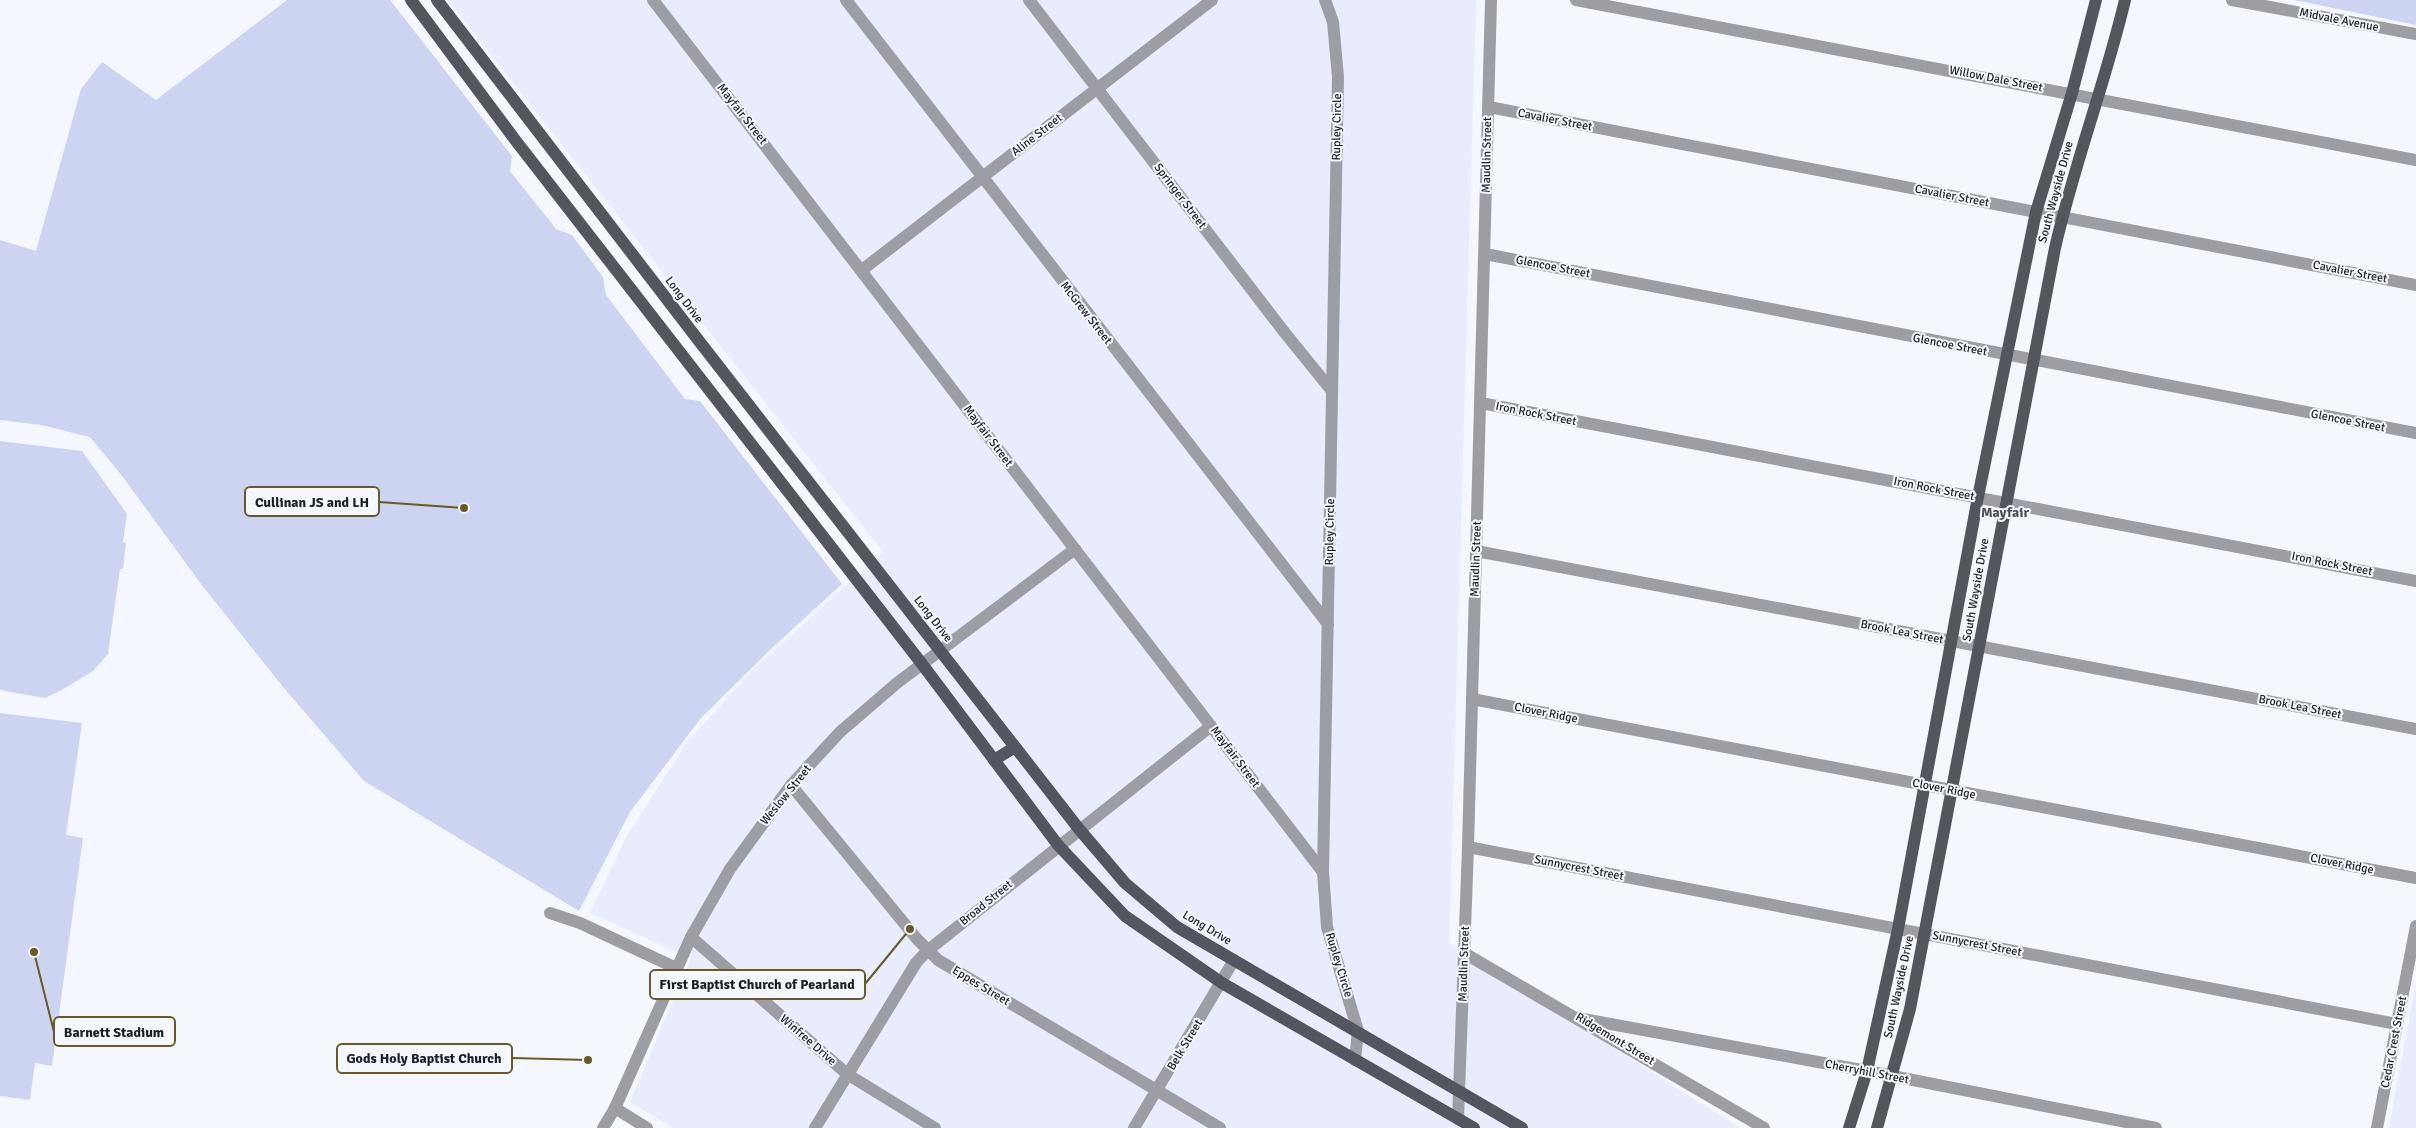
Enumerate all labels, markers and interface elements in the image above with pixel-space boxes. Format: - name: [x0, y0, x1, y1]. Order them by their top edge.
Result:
- street label: Midvale Avenue: [2298, 5, 2380, 35]
- street label: Willow Dale Street: [1948, 63, 2044, 95]
- street label: Mayfair Street: [714, 81, 770, 147]
- street label: Rupley Circle: [1329, 93, 1345, 161]
- street label: Cavalier Street: [1516, 105, 1594, 135]
- street label: Aline Street: [1009, 110, 1065, 160]
- street label: Maudlin Street: [1479, 117, 1495, 193]
- street label: South Wayside Drive: [2035, 140, 2077, 244]
- street label: Springer Street: [1151, 160, 1209, 232]
- street label: Cavalier Street: [1913, 181, 1991, 211]
- street label: Glencoe Street: [1515, 252, 1591, 282]
- street label: Cavalier Street: [2311, 257, 2389, 287]
- street label: Long Drive: [662, 274, 706, 326]
- street label: McGrew Street: [1057, 279, 1115, 347]
- street label: Glencoe Street: [1912, 330, 1988, 360]
- street label: Iron Rock Street: [1494, 399, 1578, 429]
- street label: Mayfair Street: [960, 402, 1016, 470]
- street label: Glencoe Street: [2310, 406, 2386, 436]
- street label: Iron Rock Street: [1892, 474, 1976, 504]
- callout: Cullinan JS and LH: [245, 487, 379, 516]
- text: Cullinan JS and LH: [255, 494, 369, 511]
- street label: Rupley Circle: [1322, 498, 1338, 566]
- district label: Mayfair: [1981, 504, 2029, 521]
- street label: Maudlin Street: [1467, 521, 1485, 597]
- street label: South Wayside Drive: [1960, 537, 1992, 643]
- street label: Iron Rock Street: [2290, 549, 2374, 579]
- street label: Long Drive: [910, 593, 956, 645]
- street label: Brook Lea Street: [1859, 617, 1945, 647]
- street label: Brook Lea Street: [2257, 692, 2343, 722]
- street label: Clover Ridge: [1513, 700, 1579, 726]
- street label: Mayfair Street: [1207, 723, 1263, 791]
- street label: Weslow Street: [757, 762, 815, 828]
- street label: Clover Ridge: [1911, 776, 1977, 802]
- street label: Clover Ridge: [2309, 851, 2375, 877]
- street label: Sunnycrest Street: [1533, 852, 1625, 884]
- street label: Broad Street: [956, 877, 1016, 929]
- street label: Long Drive: [1180, 908, 1234, 948]
- street label: Maudlin Street: [1455, 926, 1473, 1002]
- street label: Sunnycrest Street: [1931, 928, 2023, 960]
- street label: Rupley Circle: [1322, 931, 1356, 999]
- street label: South Wayside Drive: [1881, 934, 1917, 1040]
- street label: Eppes Street: [949, 963, 1013, 1009]
- callout: First Baptist Church of Pearland: [650, 970, 865, 999]
- text: First Baptist Church of Pearland: [659, 976, 855, 993]
- street label: Cedar Crest Street: [2378, 995, 2410, 1089]
- street label: Ridgemont Street: [1573, 1009, 1657, 1069]
- street label: Winfree Drive: [777, 1011, 839, 1069]
- callout: Barnett Stadium: [54, 1017, 175, 1046]
- street label: Belk Street: [1164, 1017, 1206, 1073]
- text: Barnett Stadium: [64, 1024, 164, 1041]
- callout: Gods Holy Baptist Church: [337, 1044, 512, 1073]
- text: Gods Holy Baptist Church: [346, 1050, 502, 1067]
- street label: Cherryhill Street: [1824, 1057, 1910, 1087]

